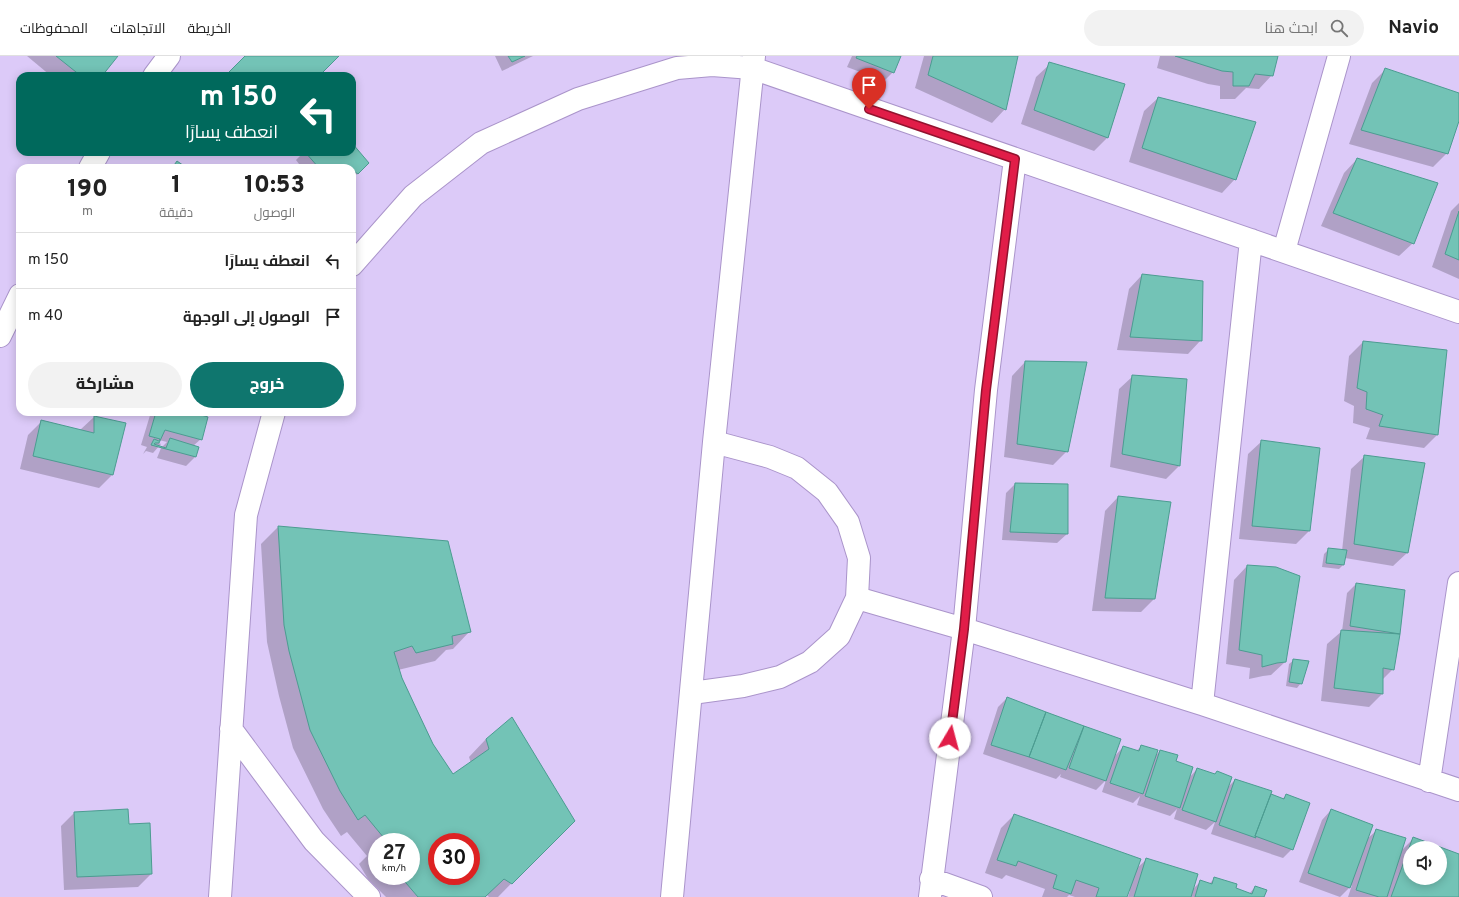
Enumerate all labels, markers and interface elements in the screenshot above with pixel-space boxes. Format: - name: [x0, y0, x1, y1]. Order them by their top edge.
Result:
- search box: [1084, 10, 1364, 46]
- text: Navio: [1388, 16, 1439, 40]
- icon: search: [1328, 17, 1350, 39]
- text: ابحث هنا: [1265, 20, 1318, 39]
- text: المحفوظات: [20, 21, 88, 38]
- text: الاتجاهات: [110, 21, 166, 38]
- text: الخريطة: [188, 21, 231, 38]
- pin: [852, 68, 886, 109]
- icon: arrive: [858, 74, 880, 96]
- text: 150 m: [200, 80, 278, 116]
- icon: left: [292, 88, 344, 140]
- text: انعطف يسارًا: [185, 122, 278, 145]
- text: 1: [171, 171, 181, 201]
- text: 10:53: [244, 171, 305, 201]
- text: 190: [67, 175, 108, 205]
- text: m: [82, 204, 93, 220]
- text: دقيقة: [159, 206, 193, 222]
- text: الوصول: [254, 206, 295, 222]
- icon: left: [322, 250, 344, 272]
- text: 150 m: [28, 251, 69, 270]
- text: انعطف يسارًا: [224, 253, 310, 272]
- icon: arrive: [322, 306, 344, 328]
- text: 40 m: [28, 307, 63, 326]
- text: الوصول إلى الوجهة: [183, 309, 310, 328]
- button: مشاركة: [28, 362, 182, 408]
- button: خروج: [190, 362, 344, 408]
- position arrow: [929, 717, 971, 759]
- speed limit sign: 30: [428, 833, 480, 885]
- text: 27: [383, 841, 405, 867]
- map controls: [1403, 841, 1447, 885]
- button: sound: [1403, 841, 1447, 885]
- text: km/h: [382, 862, 406, 875]

